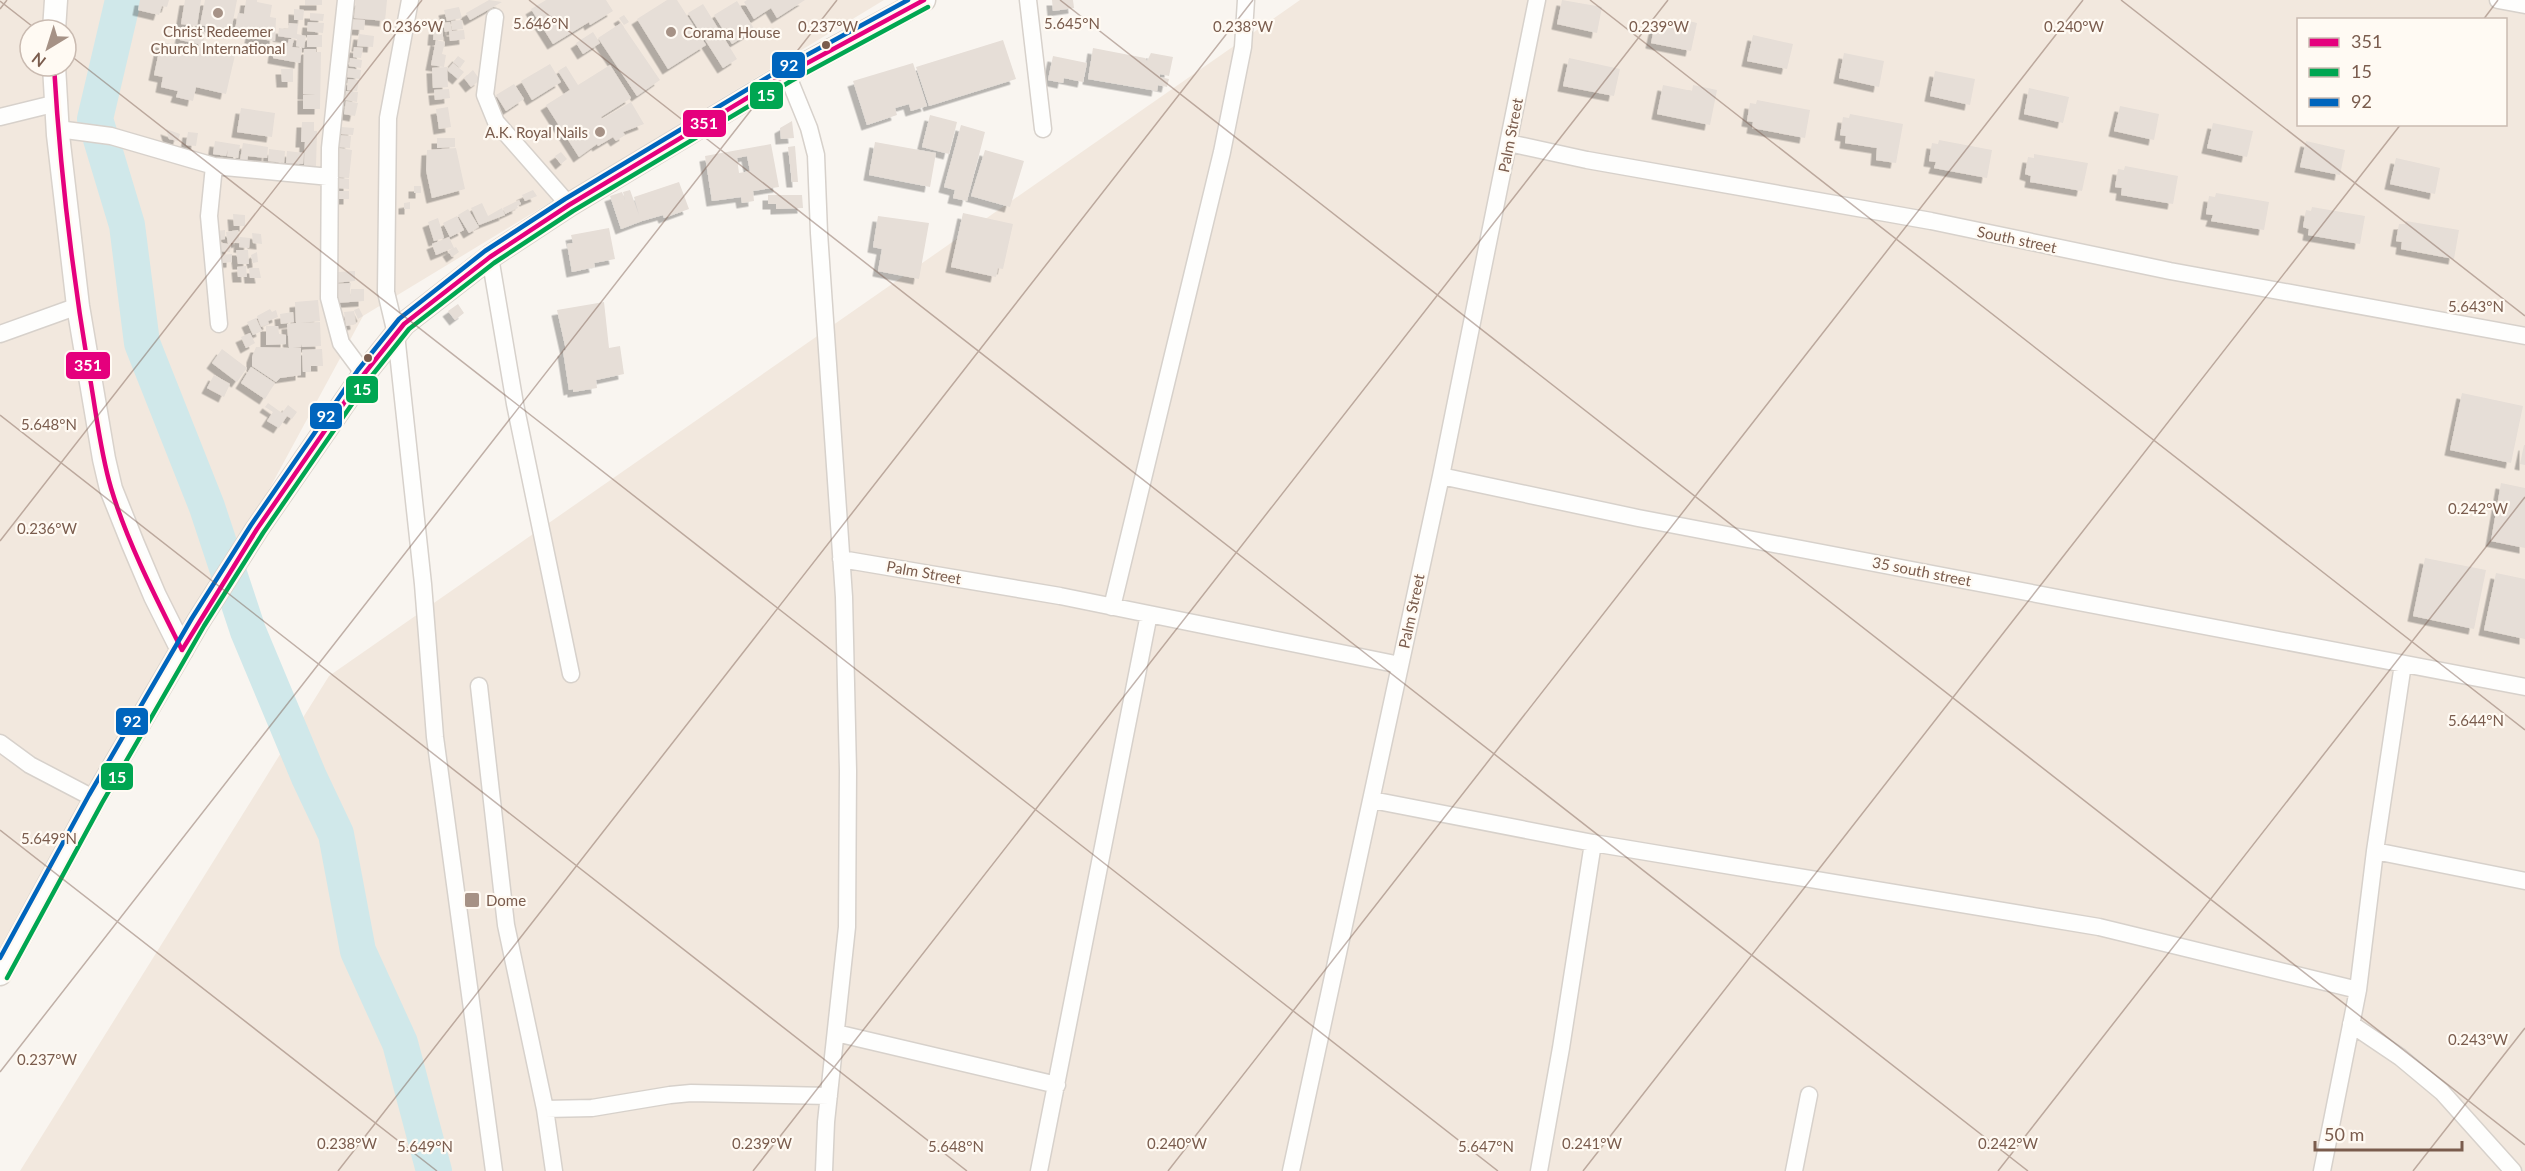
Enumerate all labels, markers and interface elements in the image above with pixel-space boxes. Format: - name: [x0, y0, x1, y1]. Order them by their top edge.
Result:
- marker: Christ Redeemer Church International: [211, 6, 225, 20]
- text: 5.646°N: [513, 14, 569, 32]
- text: 5.645°N: [1044, 14, 1100, 32]
- text: 0.236°W: [383, 17, 444, 35]
- text: 0.237°W: [798, 17, 859, 35]
- text: 0.238°W: [1213, 17, 1274, 35]
- text: 0.239°W: [1629, 17, 1690, 35]
- text: 0.240°W: [2044, 17, 2105, 35]
- north arrow: [18, 18, 78, 78]
- legend: [2297, 18, 2507, 126]
- place label: Christ Redeemer Church International: [150, 22, 286, 57]
- place label: Corama House: [683, 23, 780, 41]
- marker: Corama House: [664, 25, 678, 39]
- text: 351: [2351, 30, 2382, 52]
- unlabelled marker: [820, 39, 832, 51]
- text: N: [28, 49, 49, 71]
- line badge: 92: [771, 51, 806, 79]
- text: 92: [780, 55, 798, 74]
- text: 15: [2351, 60, 2372, 82]
- line badge: 15: [749, 81, 784, 110]
- text: 15: [757, 85, 775, 104]
- text: 92: [2351, 90, 2372, 112]
- street label: Palm Street: [1494, 96, 1526, 174]
- line badge: 351: [682, 109, 727, 138]
- text: 351: [690, 113, 718, 132]
- place label: A.K. Royal Nails: [485, 123, 588, 141]
- marker: A.K. Royal Nails: [593, 125, 607, 139]
- street label: South street: [1976, 222, 2059, 256]
- text: 5.643°N: [2448, 297, 2504, 315]
- line badge: 351: [65, 351, 111, 380]
- unlabelled marker: [362, 352, 374, 364]
- text: 351: [74, 355, 102, 374]
- line badge: 15: [345, 375, 379, 404]
- text: 15: [353, 379, 371, 398]
- line badge: 92: [309, 402, 343, 430]
- text: 92: [317, 406, 335, 425]
- text: 5.648°N: [21, 415, 77, 433]
- text: 0.242°W: [2448, 499, 2509, 517]
- text: 0.236°W: [17, 519, 78, 537]
- street label: 35 south street: [1871, 553, 1974, 590]
- street label: Palm Street: [885, 557, 963, 588]
- street label: Palm Street: [1394, 572, 1428, 650]
- line badge: 92: [115, 707, 149, 736]
- text: 92: [123, 711, 141, 730]
- text: 5.644°N: [2448, 711, 2504, 729]
- line badge: 15: [100, 762, 134, 791]
- text: 15: [108, 767, 126, 786]
- text: 5.649°N: [21, 829, 77, 847]
- marker: Dome: [463, 891, 481, 909]
- place label: Dome: [486, 891, 526, 909]
- text: 0.243°W: [2448, 1030, 2509, 1048]
- text: 0.237°W: [17, 1050, 78, 1068]
- scale bar: [2315, 1114, 2462, 1152]
- text: 50 m: [2324, 1123, 2364, 1145]
- text: 0.238°W: [317, 1134, 378, 1152]
- text: 0.239°W: [732, 1134, 793, 1152]
- text: 0.240°W: [1147, 1134, 1208, 1152]
- text: 0.241°W: [1562, 1134, 1623, 1152]
- text: 0.242°W: [1978, 1134, 2039, 1152]
- text: 5.649°N: [397, 1137, 453, 1155]
- text: 5.648°N: [928, 1137, 984, 1155]
- text: 5.647°N: [1458, 1137, 1514, 1155]

